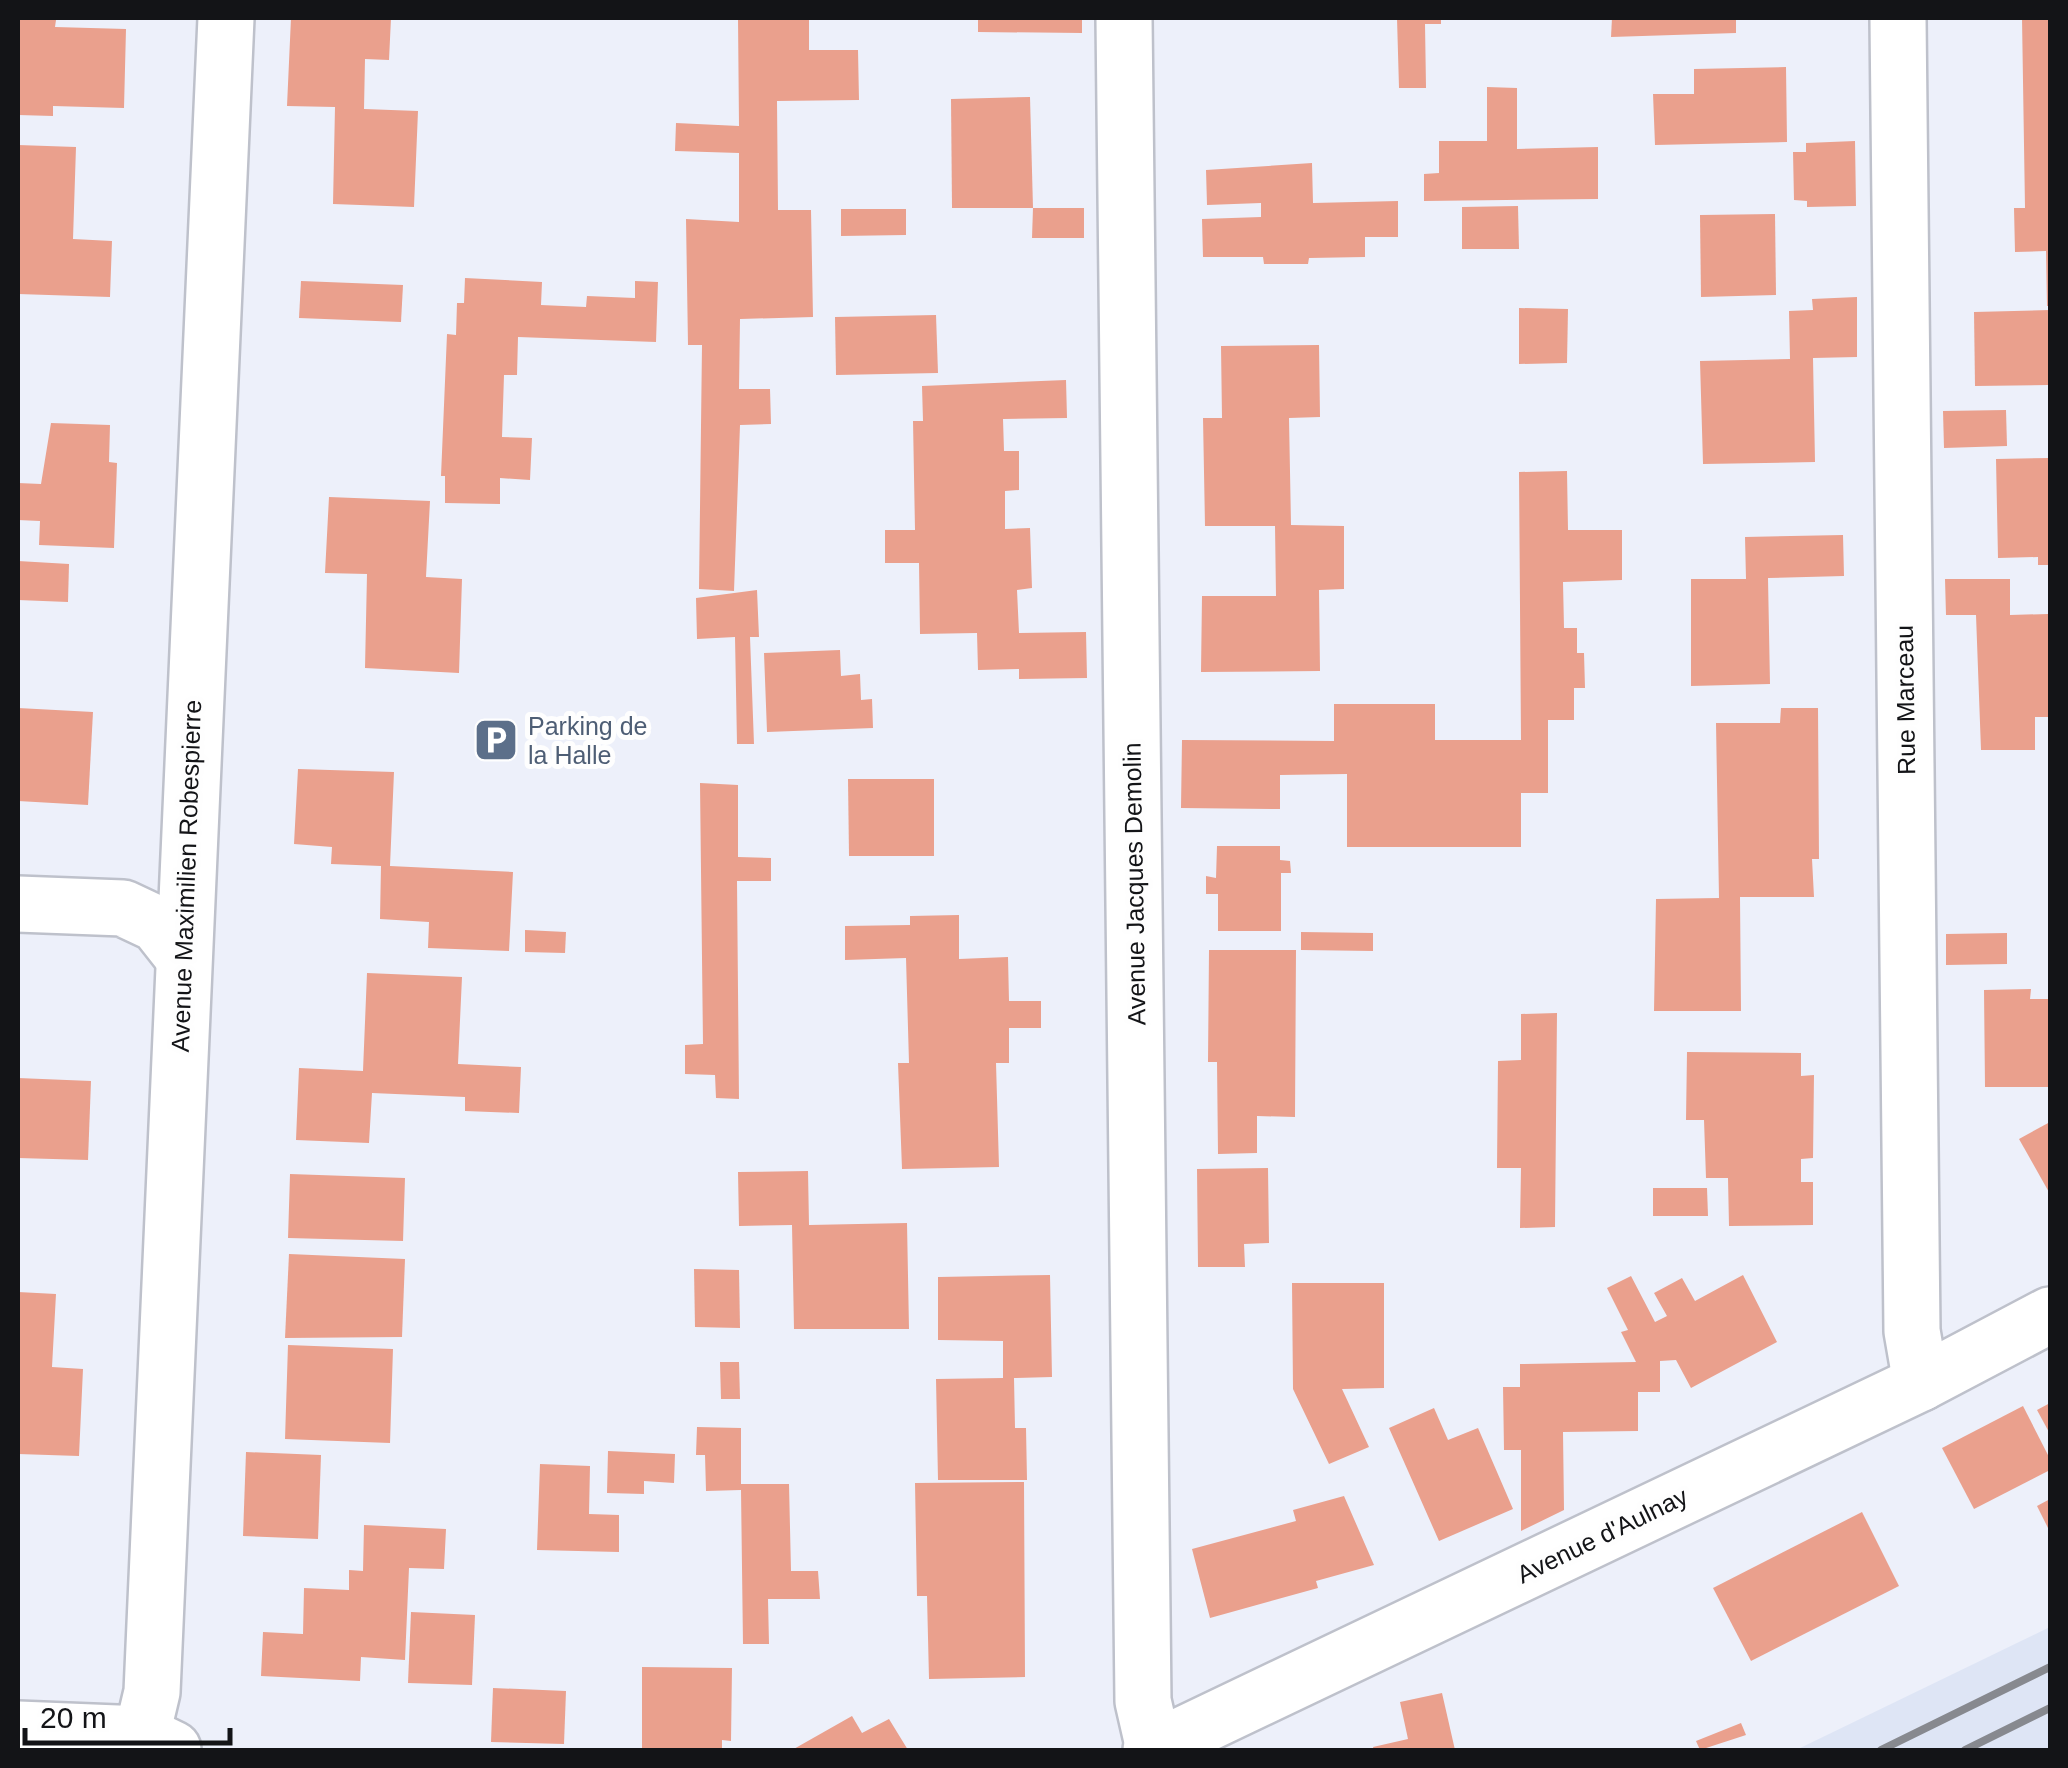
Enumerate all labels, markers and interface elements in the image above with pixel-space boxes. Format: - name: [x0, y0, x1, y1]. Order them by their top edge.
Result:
- street label: Rue Marceau: [1890, 625, 1920, 775]
- street label: Avenue Maximilien Robespierre: [166, 699, 206, 1053]
- place label: Parking de la Halle: [528, 712, 648, 769]
- parking icon: Parking de la Halle: [473, 717, 519, 763]
- street label: Avenue Jacques Demolin: [1118, 742, 1150, 1026]
- street label: Avenue d'Aulnay: [1512, 1481, 1692, 1588]
- scale bar: [25, 1683, 230, 1745]
- text: 20 m: [40, 1701, 107, 1734]

